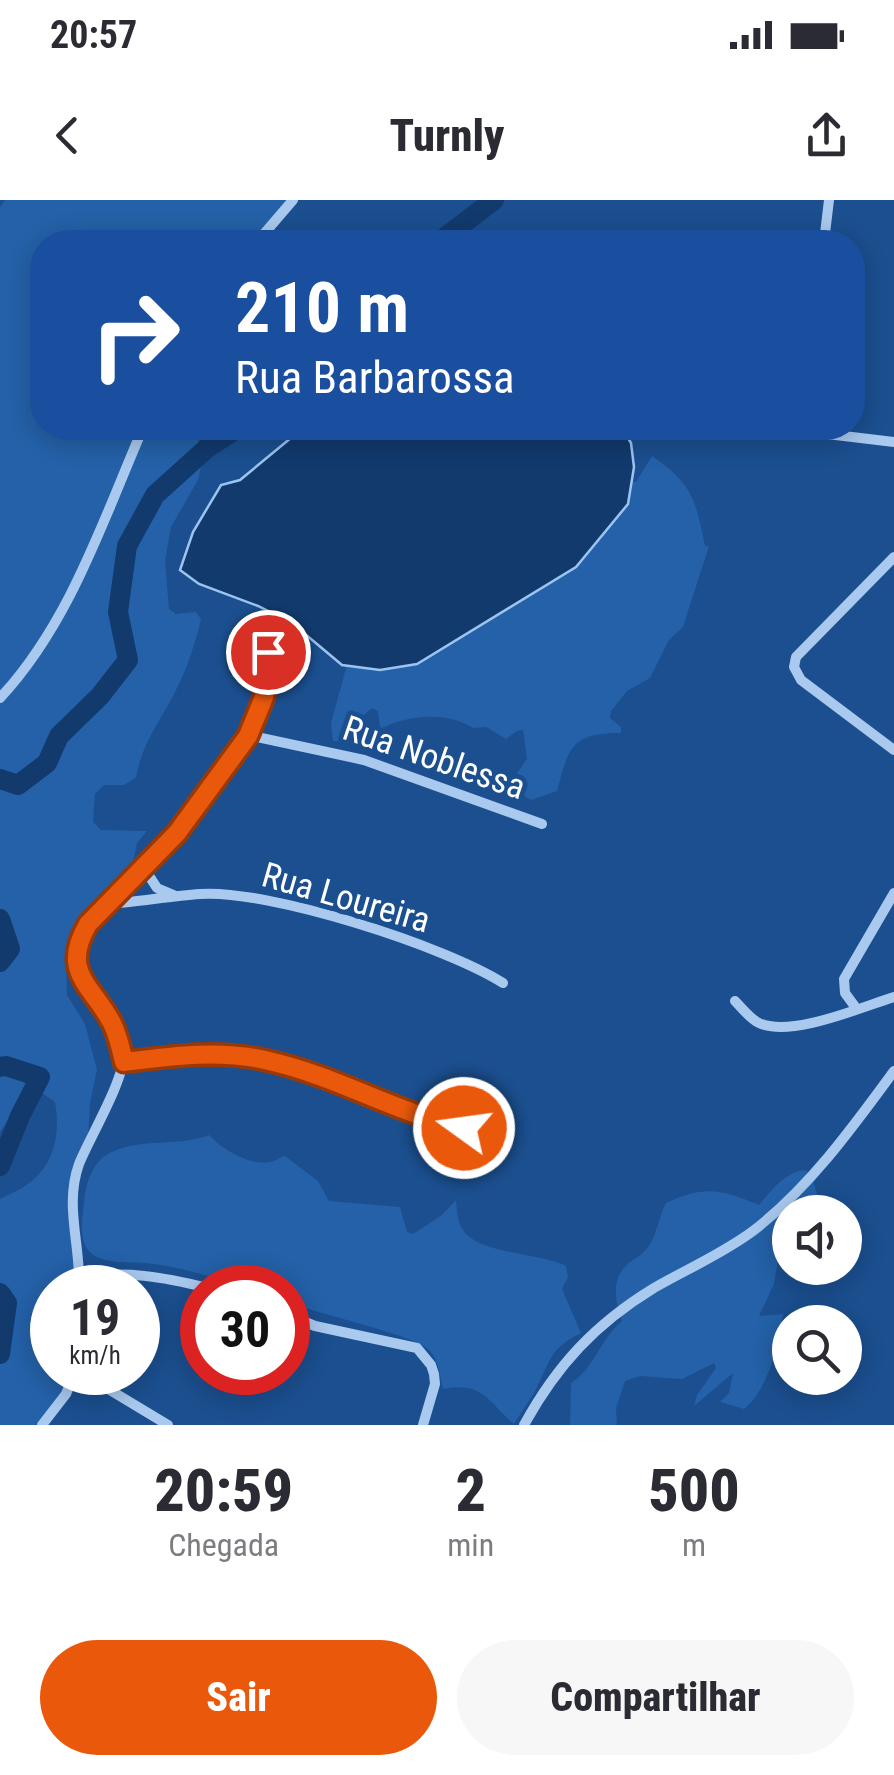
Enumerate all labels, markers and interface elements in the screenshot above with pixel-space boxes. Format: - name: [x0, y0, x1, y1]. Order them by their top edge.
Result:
- text: 20:57: [50, 13, 137, 57]
- icon: back: [40, 108, 95, 163]
- icon: share: [799, 108, 854, 163]
- text: Turnly: [390, 109, 504, 162]
- text: 210 m: [235, 267, 409, 349]
- icon: right: [70, 270, 200, 400]
- text: Rua Barbarossa: [235, 351, 515, 404]
- pin: [226, 610, 311, 695]
- icon: arrive: [241, 625, 296, 680]
- street label: Rua Noblessa: [338, 708, 530, 808]
- street label: Rua Loureira: [257, 854, 435, 942]
- position arrow: [412, 1076, 516, 1180]
- map controls: [772, 1195, 862, 1395]
- button: sound: [772, 1195, 862, 1285]
- speed limit sign: 30: [180, 1265, 310, 1395]
- text: 19: [70, 1289, 120, 1347]
- button: search: [772, 1305, 862, 1395]
- text: km/h: [69, 1341, 121, 1370]
- text: 20:59: [154, 1455, 293, 1526]
- text: 2: [455, 1455, 486, 1526]
- text: 500: [648, 1455, 740, 1526]
- text: Chegada: [168, 1526, 279, 1564]
- text: min: [447, 1526, 494, 1564]
- text: m: [682, 1526, 706, 1564]
- button: Sair: [40, 1640, 437, 1755]
- button: Compartilhar: [457, 1640, 854, 1755]

